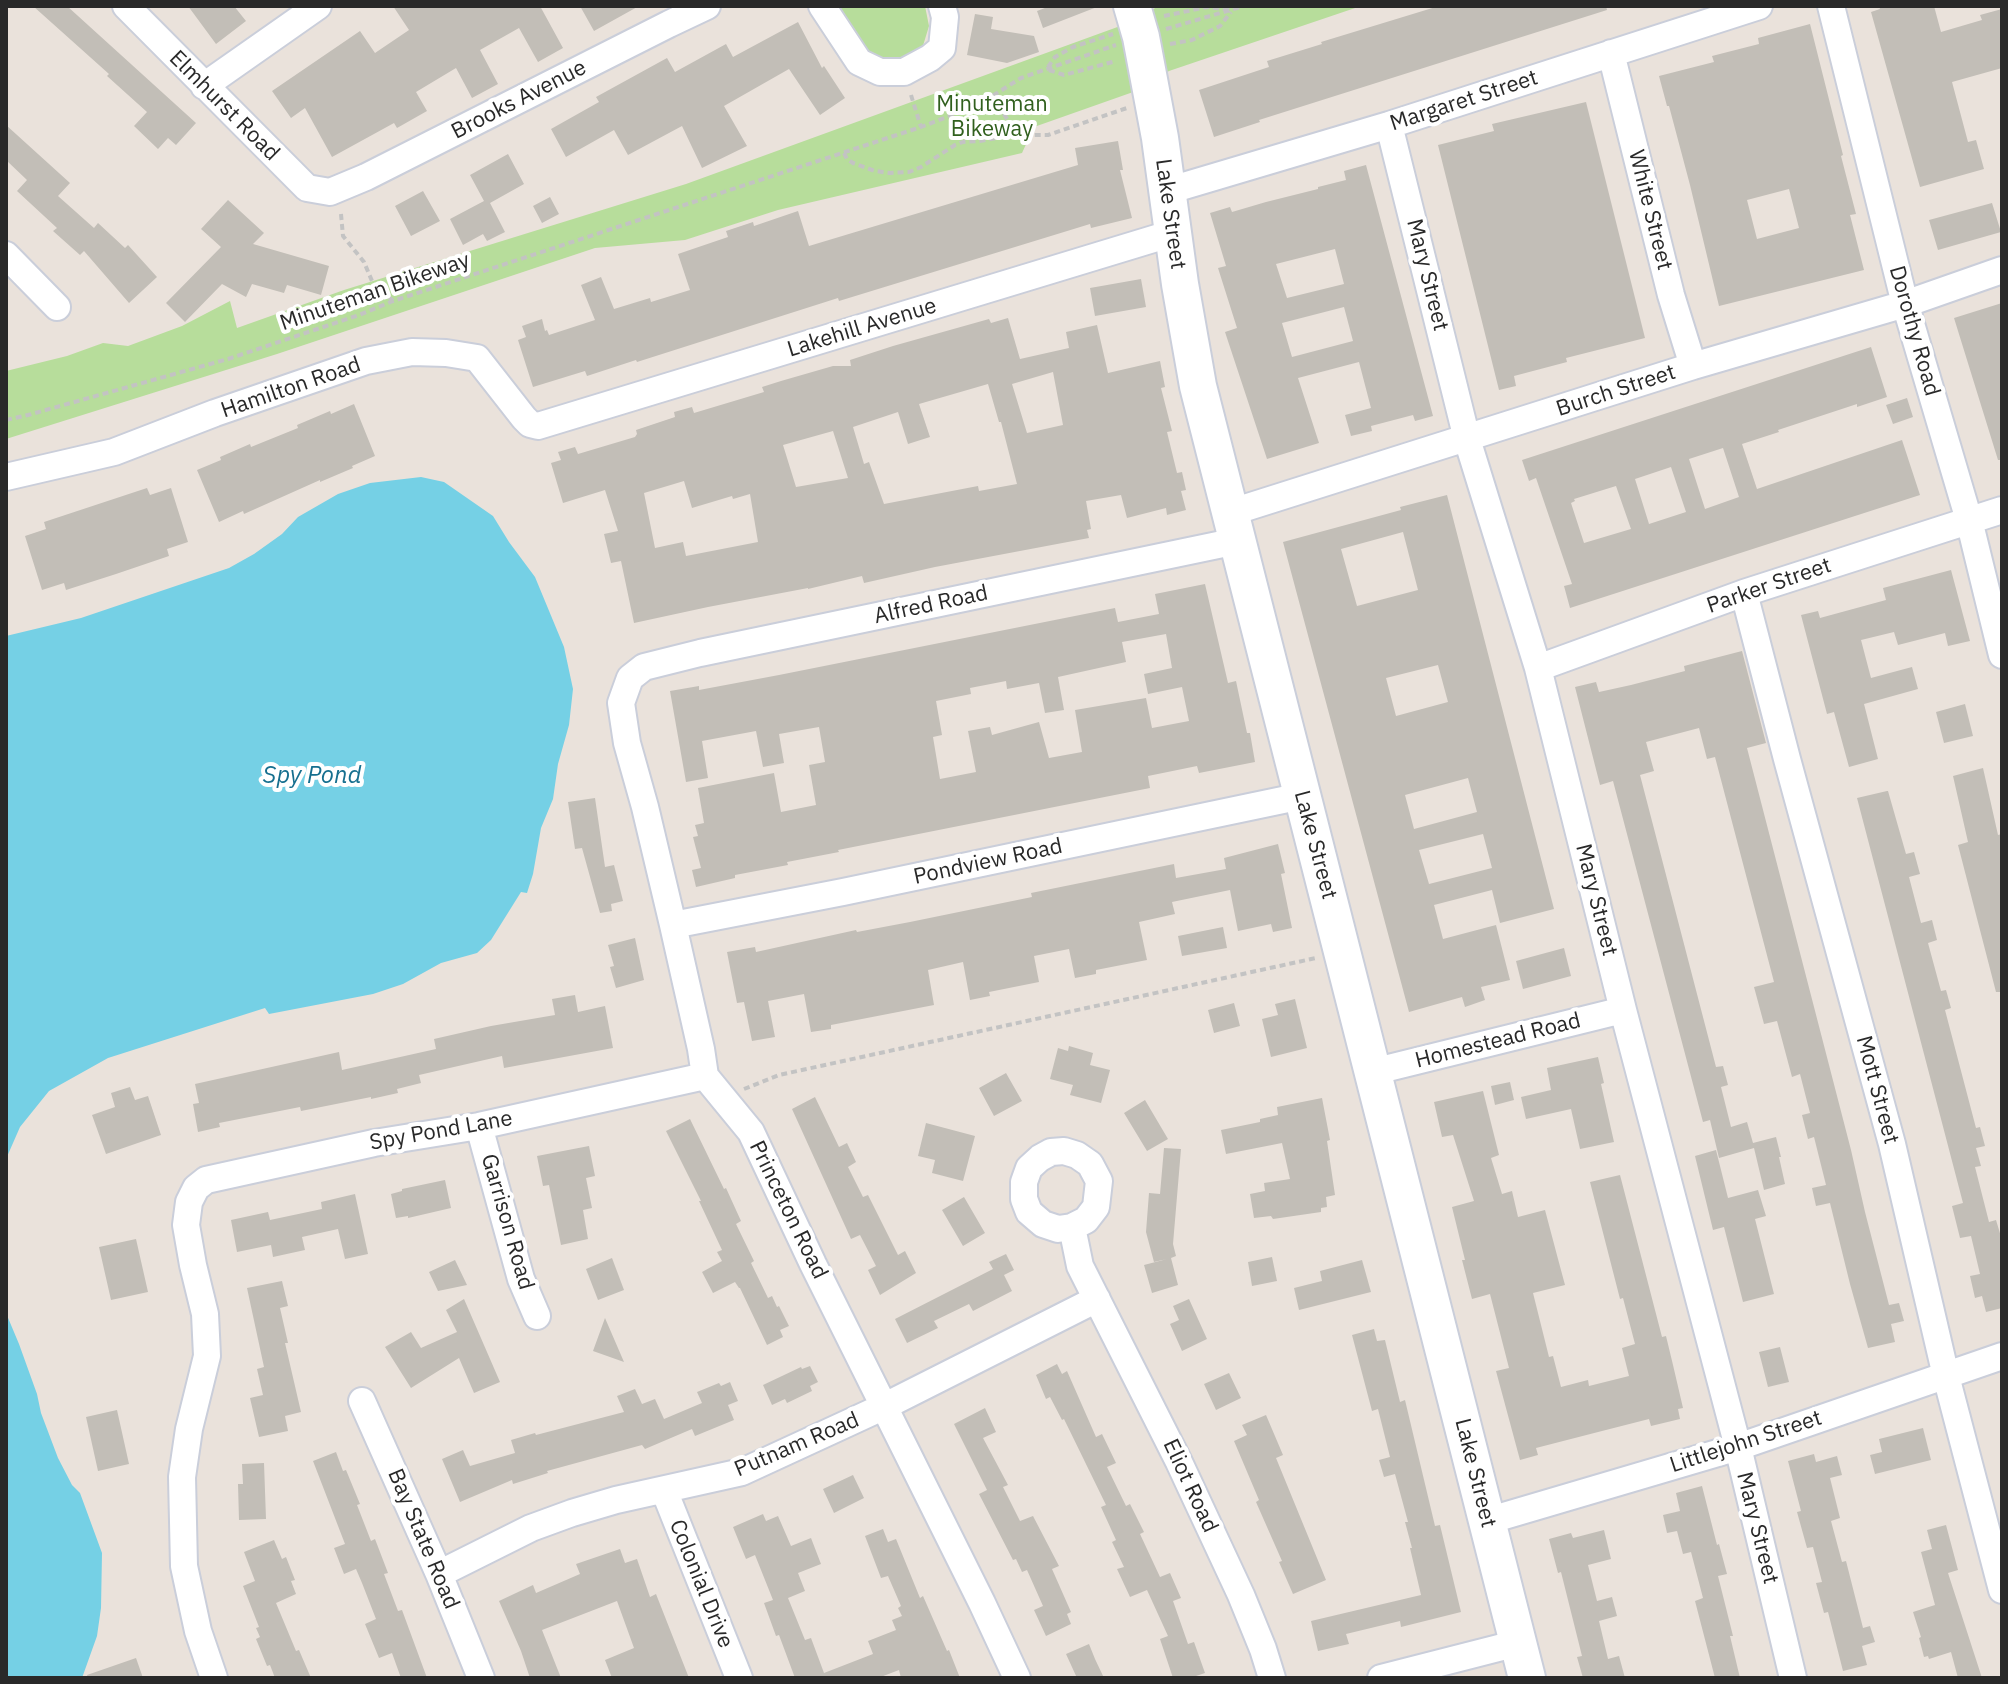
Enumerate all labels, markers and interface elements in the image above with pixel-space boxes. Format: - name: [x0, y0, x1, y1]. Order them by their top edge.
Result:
- street label: Elmhurst Road: [163, 45, 285, 167]
- street label: Brooks Avenue: [447, 55, 591, 145]
- street label: Margaret Street: [1387, 65, 1541, 137]
- park label: Minuteman Bikeway: [936, 92, 1048, 144]
- street label: White Street: [1622, 147, 1678, 273]
- street label: Lake Street: [1149, 157, 1191, 271]
- street label: Mary Street: [1400, 216, 1454, 334]
- street label: Minuteman Bikeway: [277, 247, 473, 337]
- street label: Dorothy Road: [1883, 263, 1945, 399]
- street label: Lakehill Avenue: [784, 293, 940, 363]
- street label: Hamilton Road: [218, 352, 364, 424]
- street label: Burch Street: [1553, 359, 1679, 423]
- street label: Parker Street: [1703, 552, 1835, 620]
- street label: Alfred Road: [872, 580, 990, 630]
- water label: Spy Pond: [263, 762, 361, 790]
- street label: Lake Street: [1288, 788, 1342, 902]
- street label: Pondview Road: [911, 833, 1065, 891]
- street label: Mary Street: [1569, 841, 1623, 959]
- street label: Homestead Road: [1412, 1008, 1584, 1074]
- street label: Mott Street: [1850, 1033, 1904, 1147]
- street label: Spy Pond Lane: [368, 1105, 514, 1157]
- street label: Princeton Road: [743, 1137, 833, 1283]
- street label: Garrison Road: [475, 1151, 539, 1293]
- street label: Littlejohn Street: [1667, 1405, 1825, 1479]
- street label: Putnam Road: [731, 1407, 863, 1483]
- street label: Lake Street: [1449, 1416, 1501, 1530]
- street label: Eliot Road: [1157, 1435, 1223, 1537]
- street label: Bay State Road: [382, 1465, 464, 1613]
- street label: Mary Street: [1730, 1469, 1784, 1587]
- street label: Colonial Drive: [663, 1516, 739, 1652]

